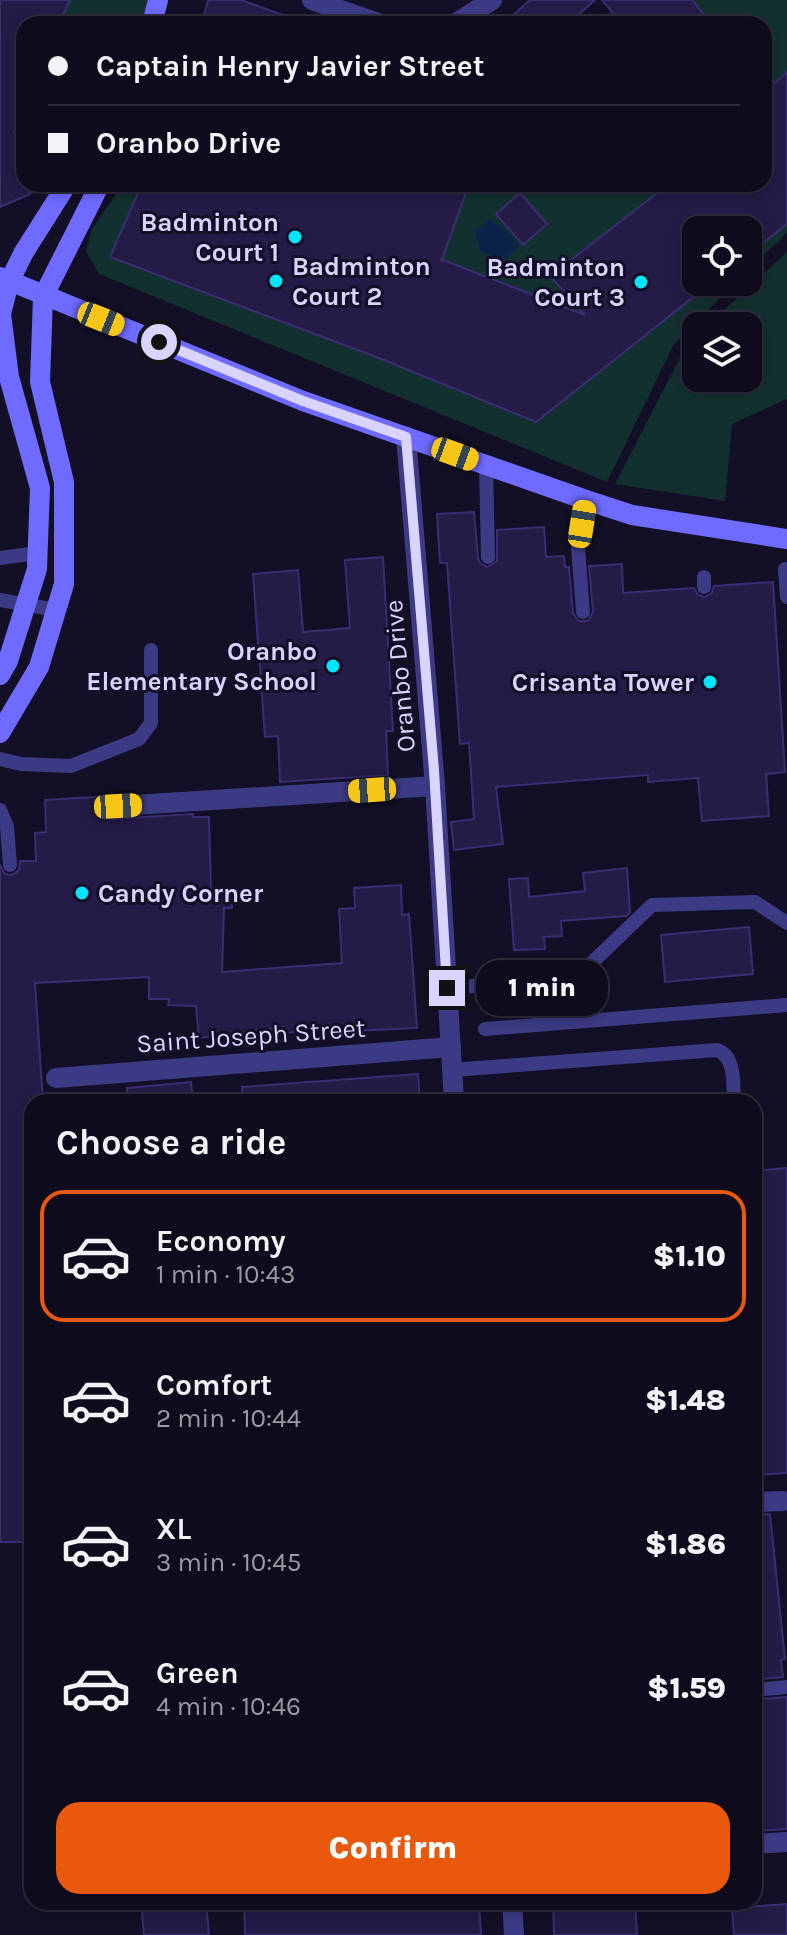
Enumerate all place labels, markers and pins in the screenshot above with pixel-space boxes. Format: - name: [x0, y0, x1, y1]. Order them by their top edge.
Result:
- place label: Badminton Court 1: [140, 207, 279, 268]
- marker: Badminton Court 1: [286, 228, 304, 246]
- place label: Badminton Court 2: [292, 251, 431, 312]
- place label: Badminton Court 3: [486, 252, 625, 313]
- marker: Badminton Court 2: [267, 272, 285, 290]
- marker: Badminton Court 3: [632, 273, 650, 291]
- place label: Oranbo Elementary School: [86, 636, 317, 697]
- marker: Oranbo Elementary School: [324, 657, 342, 675]
- place label: Crisanta Tower: [512, 667, 695, 698]
- marker: Crisanta Tower: [701, 673, 719, 691]
- place label: Candy Corner: [98, 878, 264, 909]
- marker: Candy Corner: [73, 884, 91, 902]

